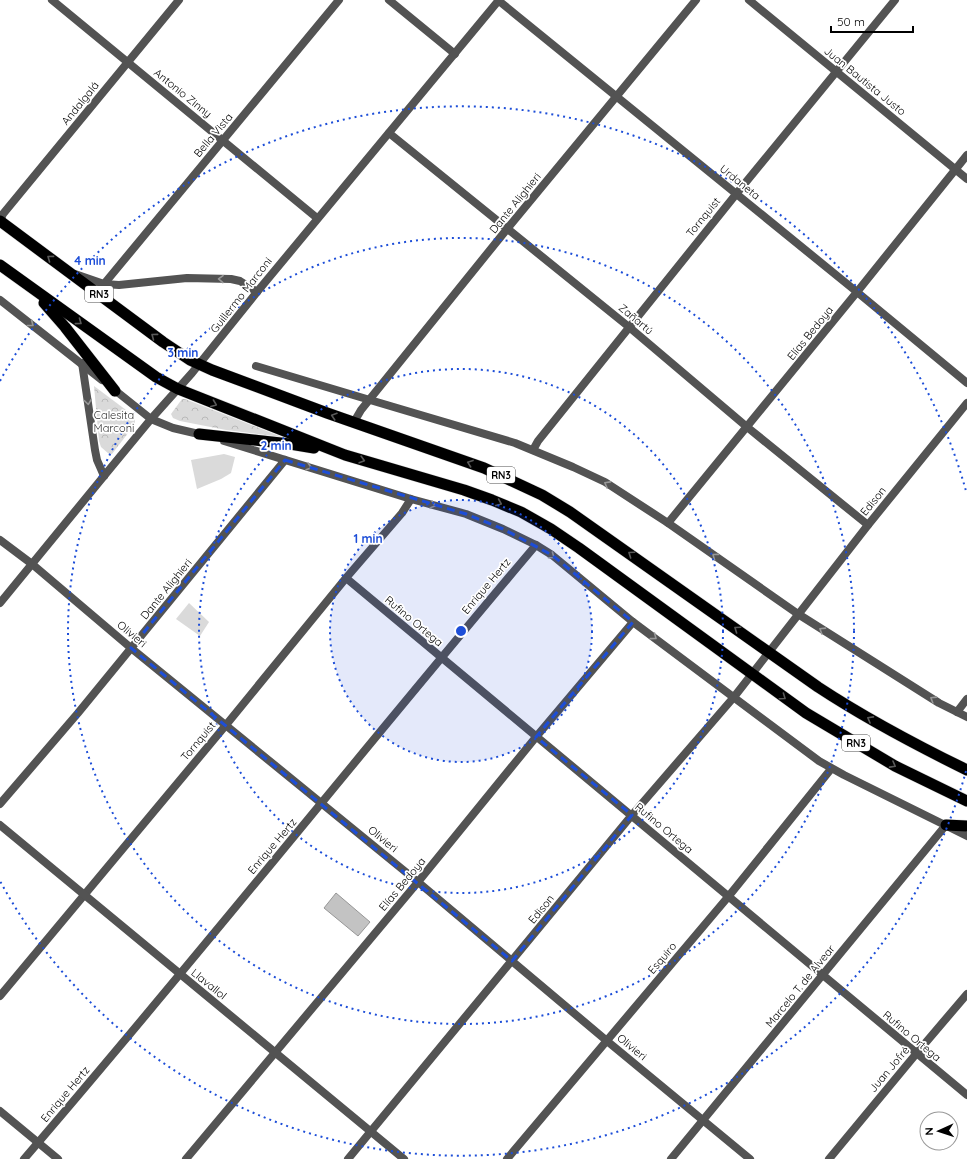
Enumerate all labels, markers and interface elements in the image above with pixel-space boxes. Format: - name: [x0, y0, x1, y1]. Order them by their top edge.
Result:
- scale bar: [831, 8, 913, 34]
- text: 50 m: [837, 14, 865, 29]
- street label: Juan Bautista Justo: [821, 44, 909, 119]
- street label: Antonio Zinny: [151, 65, 215, 121]
- street label: Andalgalá: [58, 78, 102, 128]
- street label: Bella Vista: [190, 110, 236, 160]
- street label: Urdaneta: [717, 161, 763, 203]
- street label: Dante Alighieri: [486, 170, 544, 236]
- street label: Tornquist: [683, 194, 723, 240]
- text: 4 min: [74, 253, 106, 268]
- street label: Guillermo Marconi: [207, 254, 275, 336]
- one-way arrow: [47, 255, 54, 263]
- one-way arrow: [218, 274, 224, 283]
- road number: RN3: [85, 286, 113, 302]
- street label: Zañartú: [616, 300, 656, 338]
- street label: Elías Bedoya: [784, 303, 836, 363]
- one-way arrow: [74, 317, 81, 324]
- one-way arrow: [26, 319, 33, 326]
- one-way arrow: [152, 333, 159, 340]
- text: 3 min: [168, 345, 198, 360]
- one-way arrow: [83, 399, 92, 405]
- one-way arrow: [210, 399, 217, 407]
- park label: Calesita Marconi: [94, 408, 134, 435]
- one-way arrow: [330, 412, 337, 421]
- text: 2 min: [260, 438, 292, 453]
- one-way arrow: [358, 455, 365, 464]
- one-way arrow: [466, 459, 473, 467]
- one-way arrow: [305, 462, 312, 471]
- road number: RN3: [487, 467, 515, 483]
- one-way arrow: [604, 481, 611, 489]
- street label: Edison: [857, 484, 889, 518]
- one-way arrow: [494, 498, 502, 506]
- one-way arrow: [429, 500, 436, 509]
- text: 1 min: [353, 531, 383, 546]
- one-way arrow: [548, 551, 555, 559]
- one-way arrow: [628, 552, 635, 559]
- one-way arrow: [712, 554, 719, 561]
- street label: Enrique Hertz: [459, 555, 513, 617]
- street label: Dante Alighieri: [137, 556, 195, 622]
- street label: Rufino Ortega: [382, 593, 446, 649]
- street label: Olivieri: [114, 618, 150, 650]
- centre of rings: [454, 624, 468, 638]
- one-way arrow: [734, 626, 741, 634]
- one-way arrow: [820, 627, 827, 634]
- one-way arrow: [649, 632, 656, 639]
- one-way arrow: [778, 692, 785, 699]
- one-way arrow: [930, 696, 937, 703]
- one-way arrow: [867, 717, 875, 724]
- street label: Tornquist: [178, 718, 219, 763]
- road number: RN3: [842, 735, 870, 751]
- one-way arrow: [889, 760, 897, 767]
- street label: Rufino Ortega: [632, 800, 696, 856]
- street label: Enrique Hertz: [245, 815, 299, 877]
- street label: Olivieri: [365, 823, 401, 855]
- street label: Elías Bedoya: [376, 854, 428, 914]
- street label: Edison: [525, 892, 557, 926]
- street label: Esquiro: [645, 939, 680, 977]
- street label: Marcelo T. de Alvear: [762, 941, 838, 1030]
- street label: Llavallol: [188, 965, 230, 1003]
- street label: Rufino Ortega: [880, 1008, 944, 1064]
- street label: Olivieri: [614, 1031, 650, 1063]
- street label: Juan Jofré: [866, 1043, 912, 1095]
- street label: Enrique Hertz: [38, 1063, 92, 1125]
- north arrow: [919, 1111, 959, 1151]
- text: N: [922, 1127, 936, 1136]

